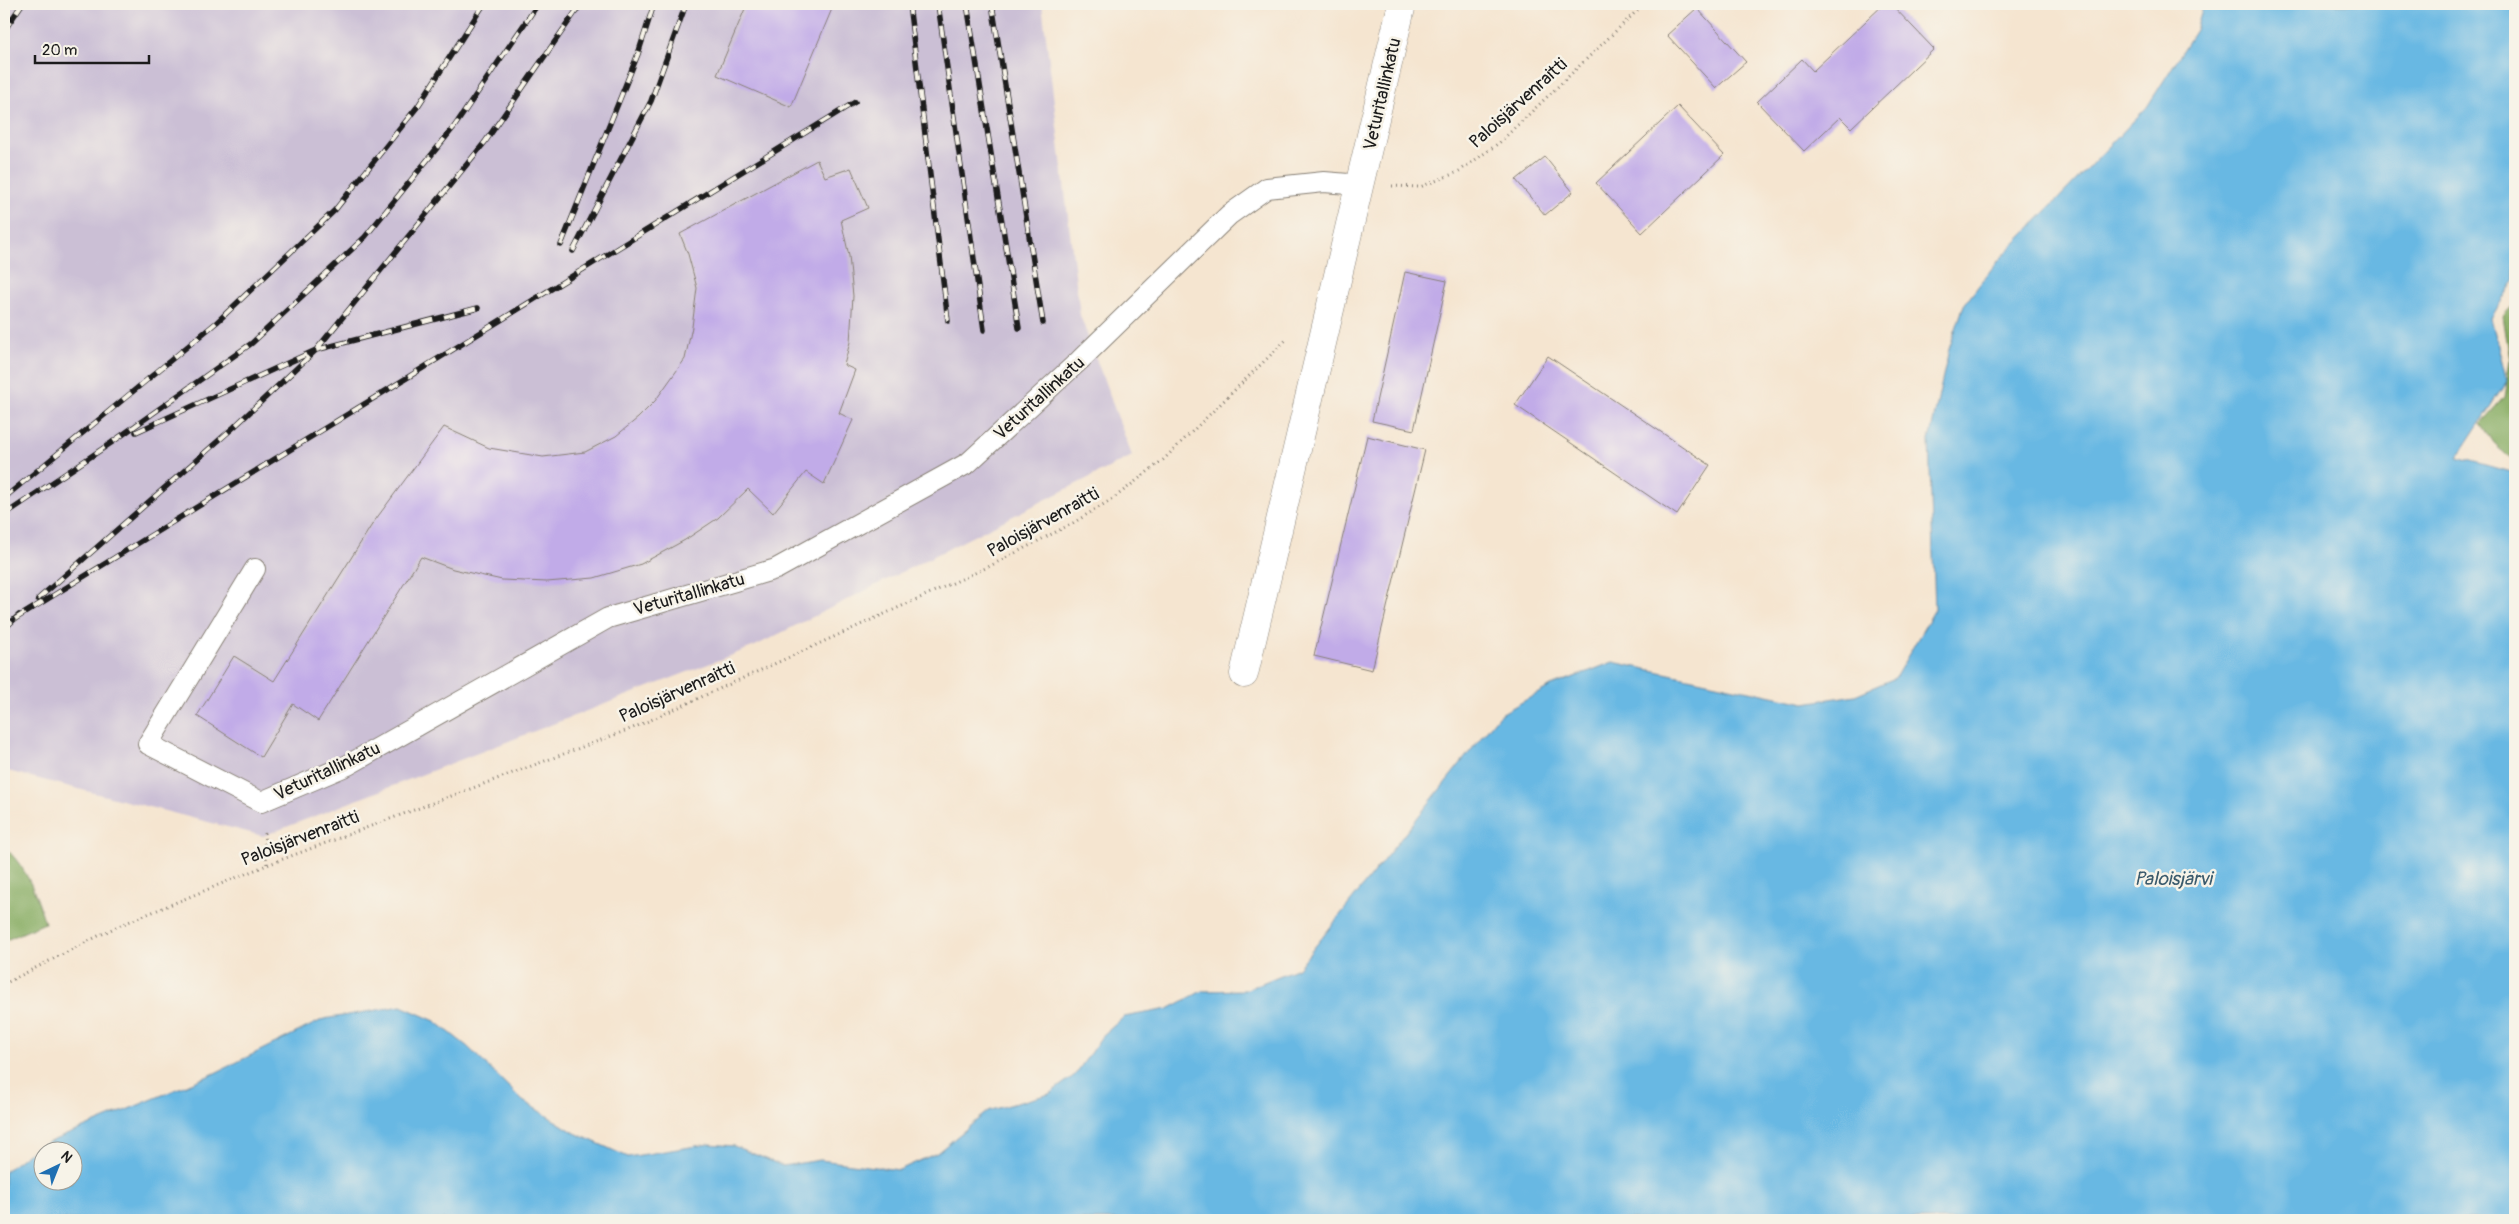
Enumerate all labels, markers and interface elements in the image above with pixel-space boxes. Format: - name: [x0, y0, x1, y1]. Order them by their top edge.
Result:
- scale bar: [35, 32, 149, 64]
- street label: Veturitallinkatu: [1358, 36, 1407, 153]
- text: 20 m: [42, 41, 77, 60]
- street label: Paloisjärvenraitti: [1464, 53, 1572, 154]
- street label: Veturitallinkatu: [989, 351, 1090, 445]
- street label: Paloisjärvenraitti: [983, 482, 1103, 563]
- street label: Veturitallinkatu: [631, 568, 747, 621]
- street label: Paloisjärvenraitti: [616, 657, 739, 728]
- street label: Veturitallinkatu: [270, 737, 384, 806]
- street label: Paloisjärvenraitti: [238, 805, 362, 872]
- water label: Paloisjärvi: [2134, 867, 2214, 891]
- north arrow: [32, 1142, 82, 1192]
- text: N: [57, 1147, 76, 1166]

